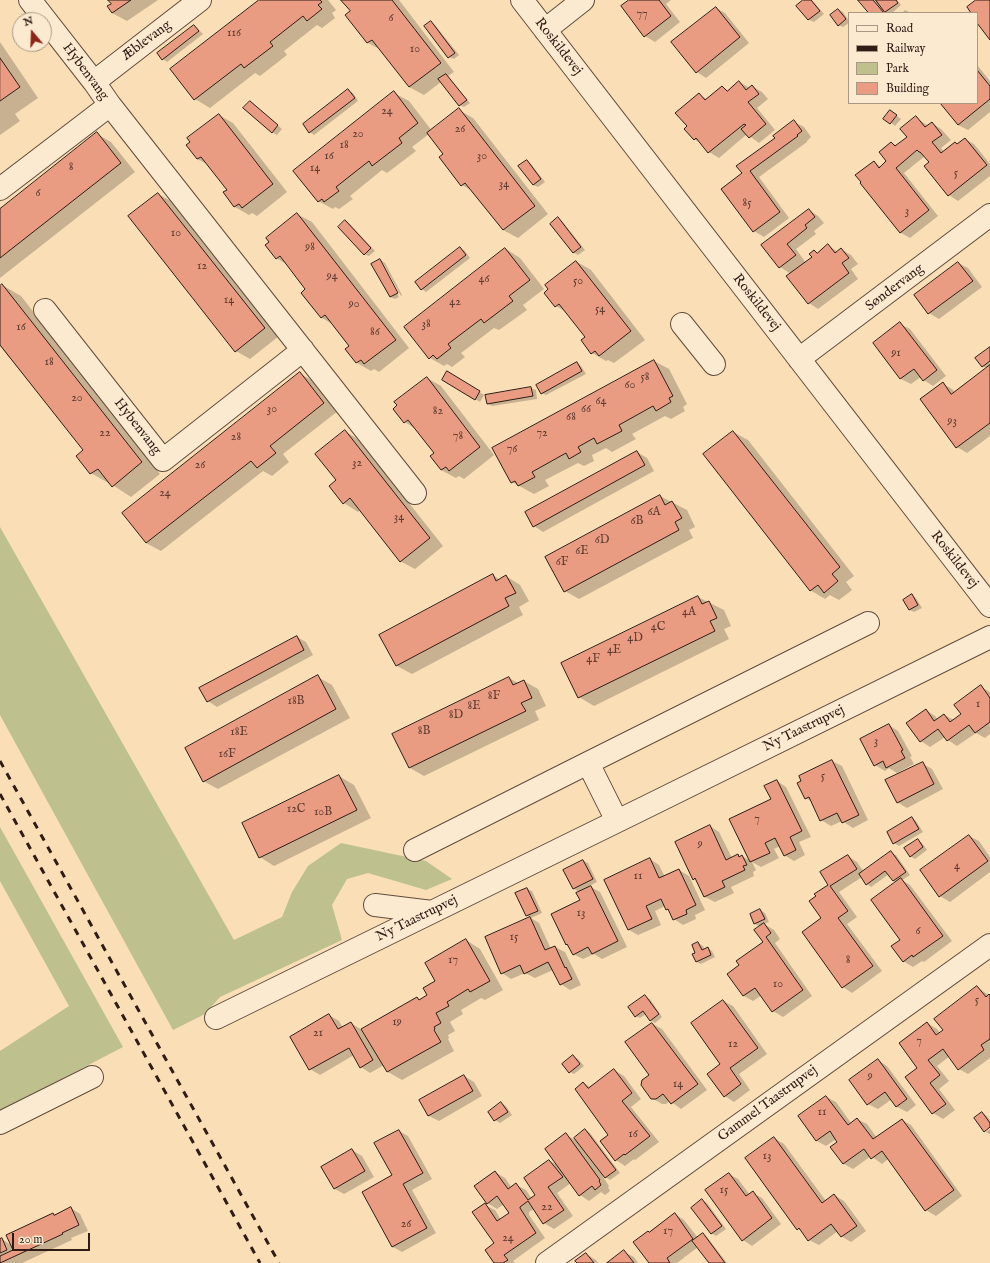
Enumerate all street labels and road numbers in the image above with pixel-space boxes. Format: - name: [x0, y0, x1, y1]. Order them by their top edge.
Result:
- street label: Roskildevej: [530, 15, 586, 79]
- street label: Æblevang: [119, 17, 175, 65]
- street label: Hybenvang: [58, 40, 112, 104]
- street label: Søndervang: [863, 261, 927, 315]
- street label: Roskildevej: [728, 271, 784, 335]
- street label: Hybenvang: [110, 395, 164, 459]
- street label: Roskildevej: [926, 528, 982, 592]
- street label: Ny Taastrupvej: [761, 702, 847, 756]
- street label: Ny Taastrupvej: [374, 892, 460, 946]
- street label: Gammel Taastrupvej: [715, 1062, 821, 1146]

